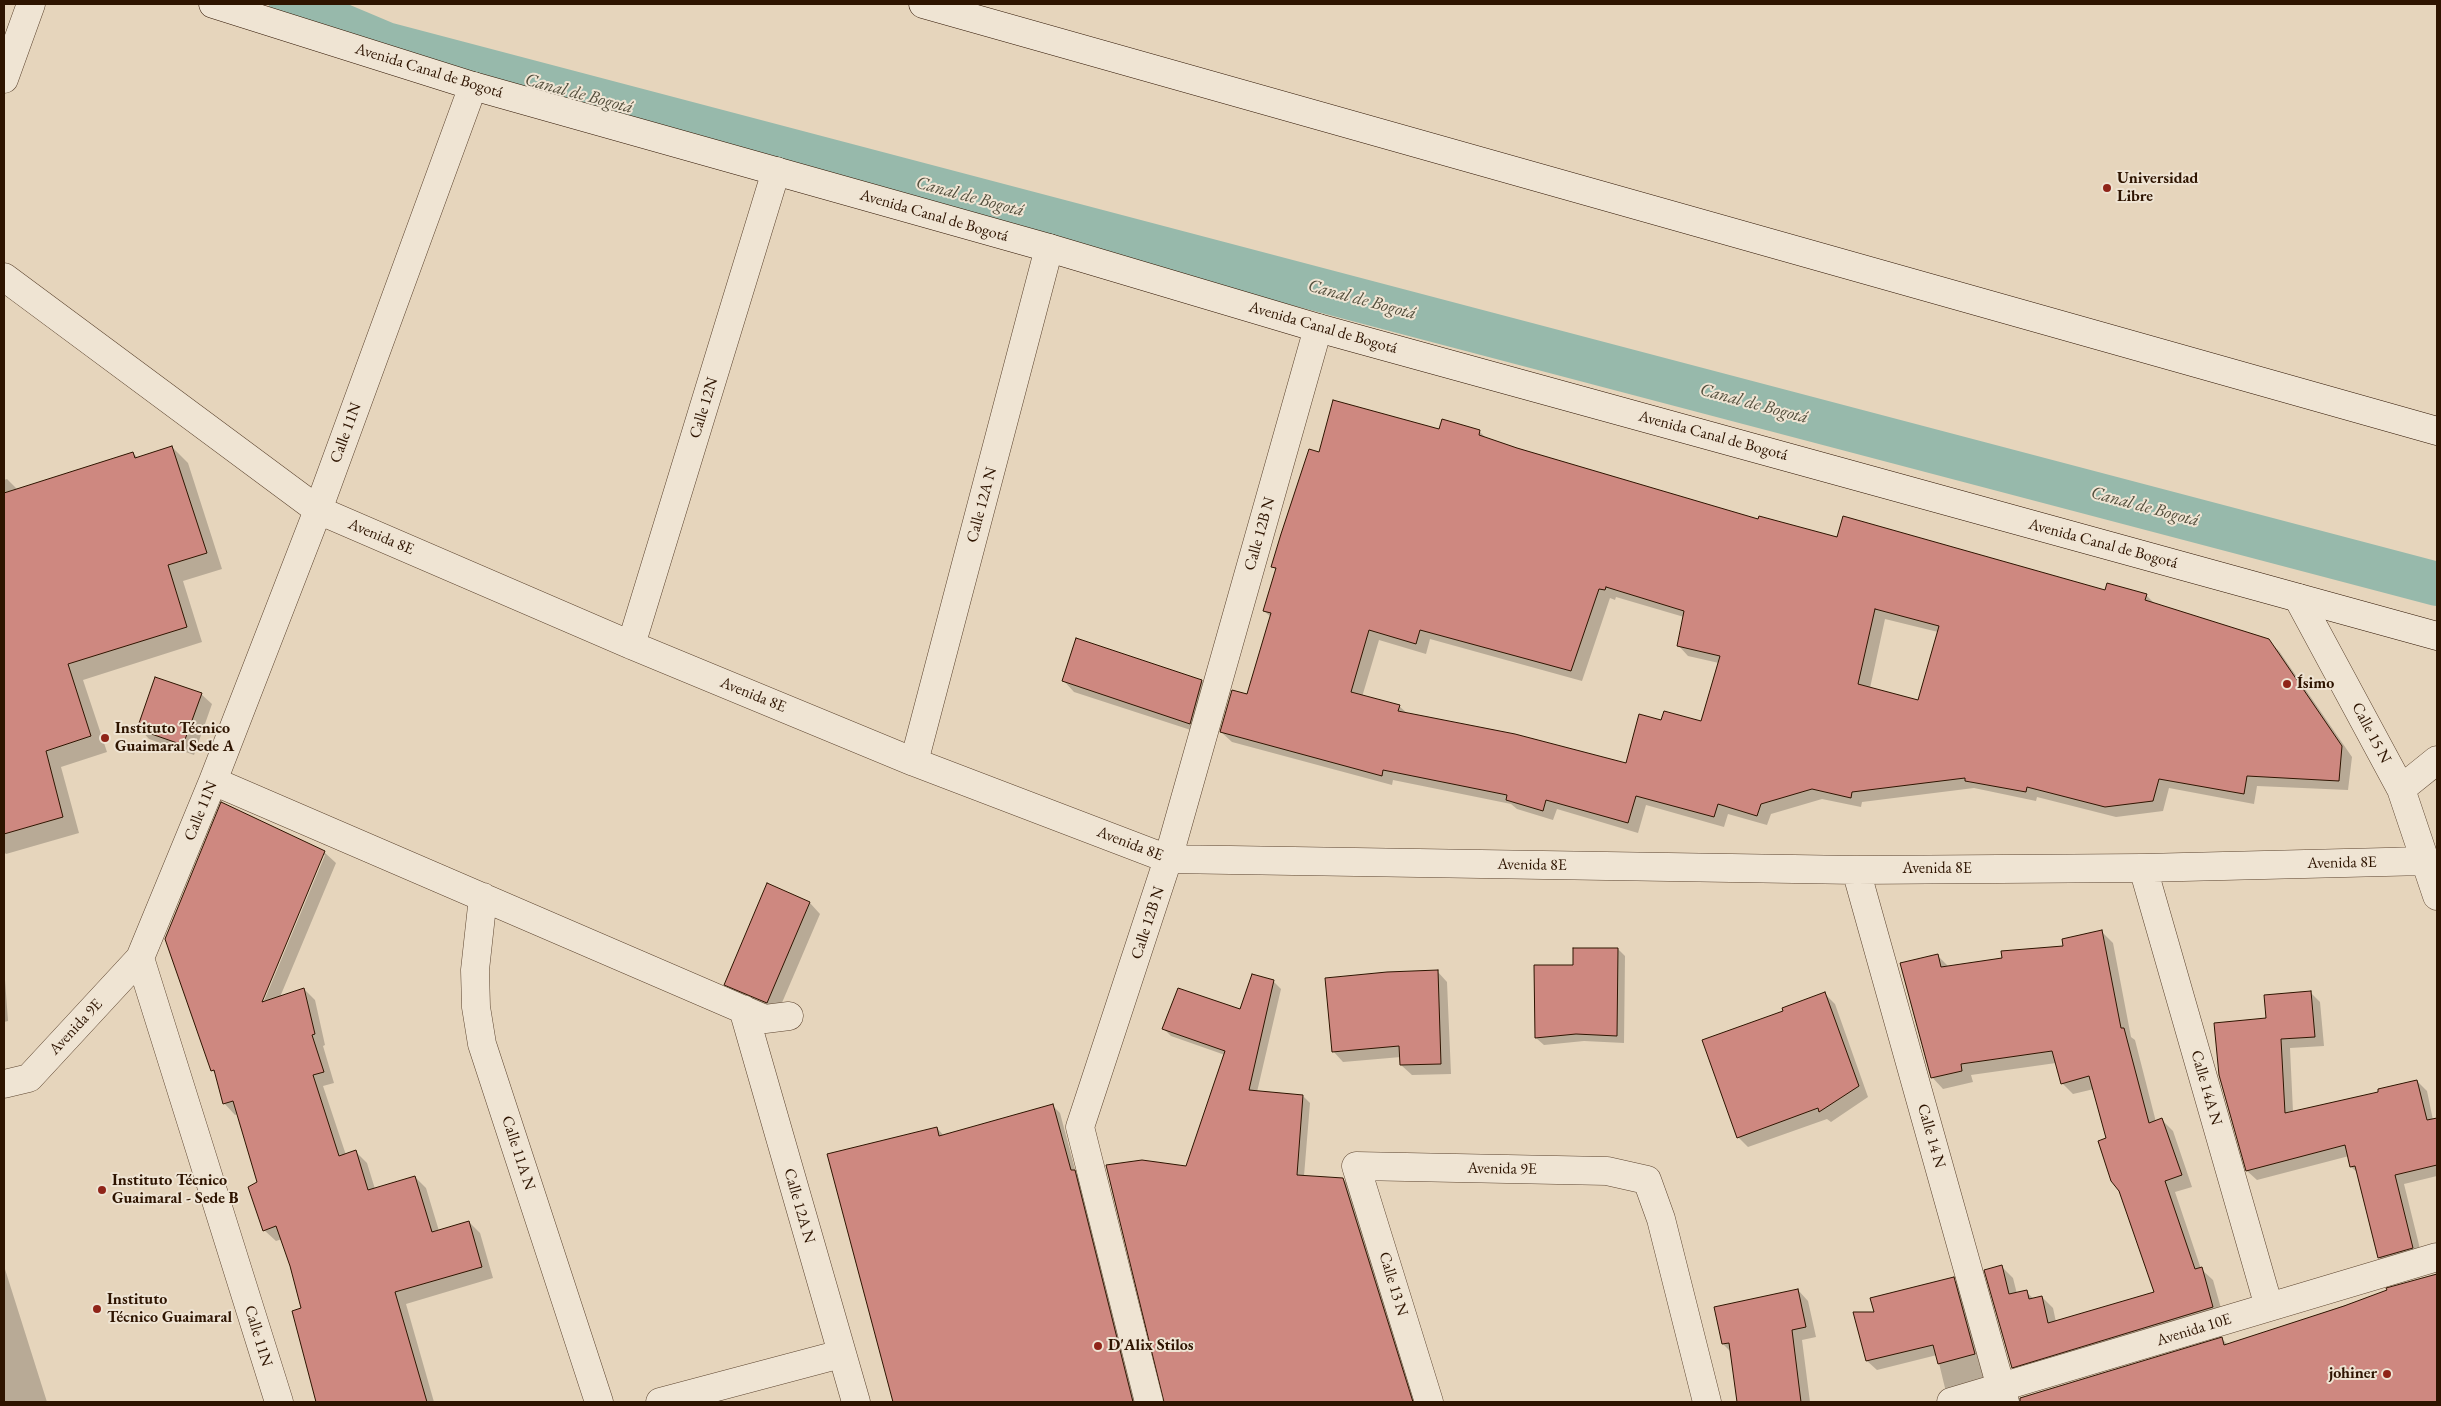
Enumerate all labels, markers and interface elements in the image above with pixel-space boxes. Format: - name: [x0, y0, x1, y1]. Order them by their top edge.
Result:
- street label: Avenida Canal de Bogotá: [353, 39, 505, 103]
- water label: Canal de Bogotá: [523, 69, 635, 119]
- place label: Universidad Libre: [2117, 169, 2198, 207]
- water label: Canal de Bogotá: [914, 172, 1026, 222]
- marker: Universidad Libre: [2101, 182, 2113, 194]
- street label: Avenida Canal de Bogotá: [858, 186, 1010, 246]
- water label: Canal de Bogotá: [1306, 275, 1418, 325]
- street label: Avenida Canal de Bogotá: [1247, 298, 1399, 358]
- street label: Calle 12N: [686, 375, 722, 441]
- water label: Canal de Bogotá: [1698, 379, 1810, 429]
- street label: Calle 11N: [326, 400, 366, 466]
- street label: Avenida Canal de Bogotá: [1636, 407, 1790, 465]
- street label: Calle 12A N: [963, 465, 1001, 545]
- water label: Canal de Bogotá: [2089, 482, 2201, 532]
- street label: Calle 12B N: [1240, 495, 1280, 573]
- street label: Avenida 8E: [345, 515, 417, 559]
- street label: Avenida Canal de Bogotá: [2026, 515, 2180, 573]
- street label: Avenida 8E: [717, 673, 789, 717]
- place label: Ísimo: [2297, 674, 2334, 694]
- marker: Ísimo: [2281, 678, 2293, 690]
- street label: Calle 15 N: [2347, 699, 2395, 767]
- place label: Instituto Técnico Guaimaral Sede A: [115, 719, 234, 757]
- marker: Instituto Técnico Guaimaral Sede A: [99, 732, 111, 744]
- street label: Calle 11N: [180, 778, 222, 844]
- street label: Avenida 8E: [1094, 823, 1166, 865]
- street label: Avenida 8E: [2307, 853, 2377, 873]
- street label: Avenida 8E: [1497, 855, 1567, 875]
- street label: Avenida 8E: [1902, 859, 1972, 879]
- street label: Calle 12B N: [1127, 884, 1169, 962]
- street label: Avenida 9E: [45, 995, 107, 1059]
- street label: Calle 14A N: [2186, 1048, 2226, 1128]
- street label: Calle 14 N: [1913, 1102, 1949, 1170]
- street label: Calle 11A N: [497, 1113, 539, 1193]
- street label: Avenida 9E: [1467, 1159, 1537, 1179]
- street label: Calle 12A N: [779, 1166, 819, 1246]
- place label: Instituto Técnico Guaimaral - Sede B: [112, 1171, 239, 1209]
- marker: Instituto Técnico Guaimaral - Sede B: [96, 1184, 108, 1196]
- street label: Calle 13 N: [1374, 1250, 1412, 1318]
- place label: Instituto Técnico Guaimaral: [107, 1290, 232, 1328]
- marker: Instituto Técnico Guaimaral: [91, 1303, 103, 1315]
- street label: Calle 11N: [240, 1303, 276, 1369]
- street label: Avenida 10E: [2154, 1310, 2234, 1350]
- place label: D'Alix Stilos: [1108, 1336, 1193, 1356]
- marker: D'Alix Stilos: [1092, 1340, 1104, 1352]
- place label: johiner: [2329, 1364, 2377, 1384]
- marker: johiner: [2381, 1368, 2393, 1380]

